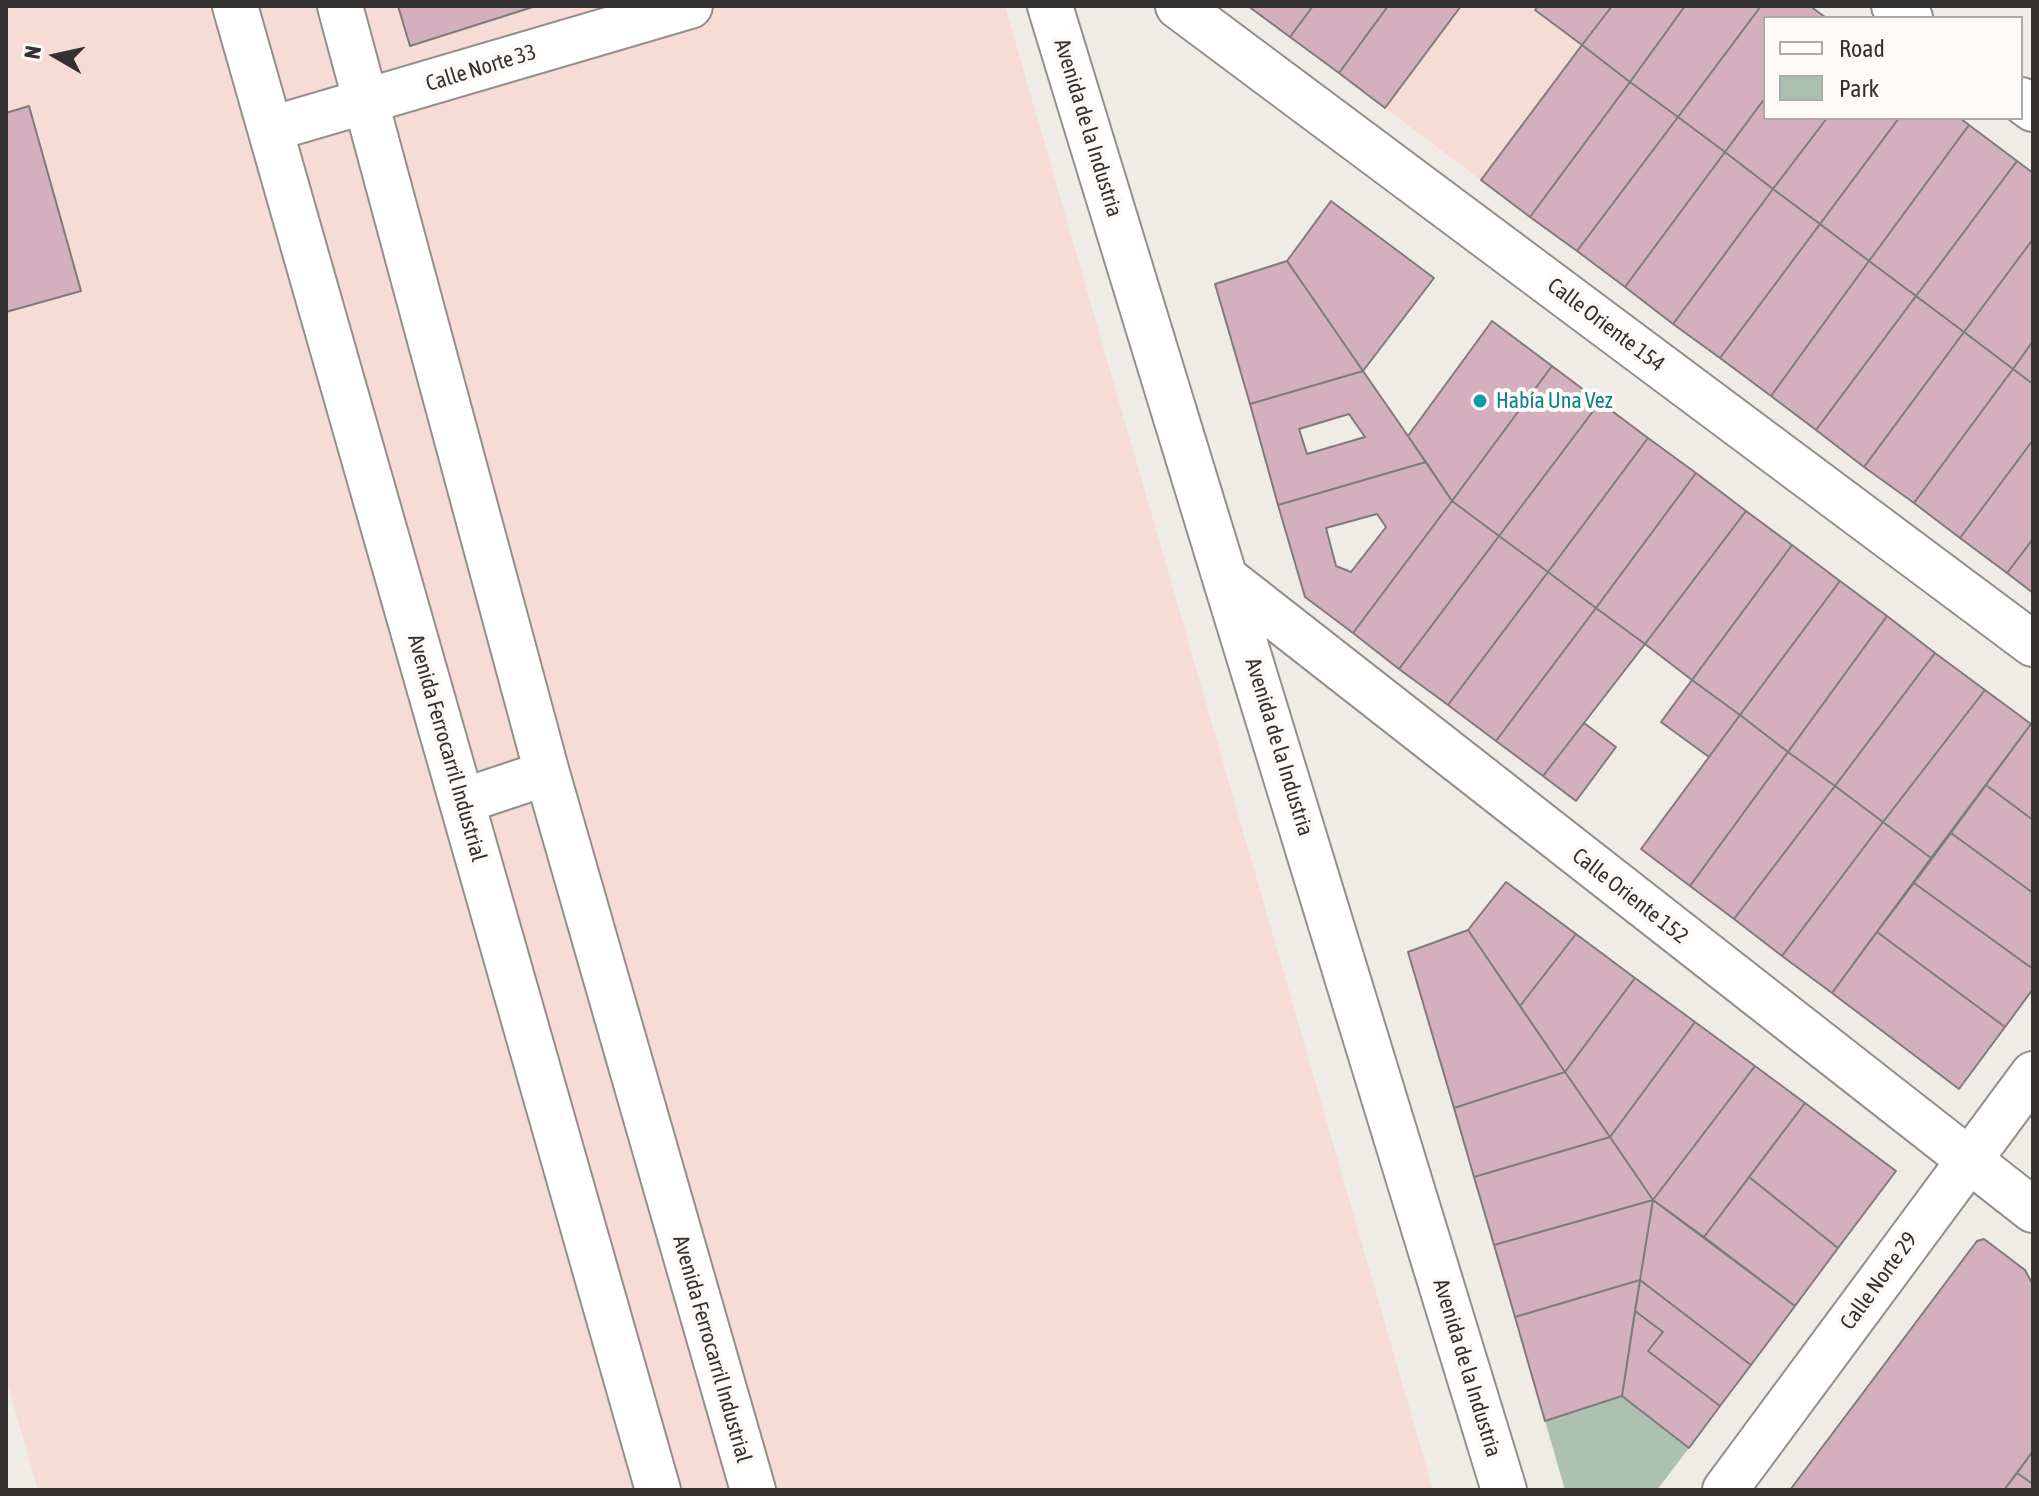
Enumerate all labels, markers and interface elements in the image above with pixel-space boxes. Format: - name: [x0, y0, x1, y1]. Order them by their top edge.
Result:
- north arrow: [16, 16, 96, 96]
- legend: [1763, 16, 2023, 120]
- text: Road: [1839, 35, 1885, 62]
- street label: Avenida de la Industria: [1048, 36, 1128, 220]
- street label: Calle Norte 33: [423, 39, 539, 97]
- text: N: [18, 44, 46, 61]
- text: Park: [1839, 75, 1879, 102]
- street label: Calle Oriente 154: [1542, 272, 1670, 378]
- place label: Había Una Vez: [1496, 388, 1613, 414]
- marker: Había Una Vez: [1471, 392, 1489, 410]
- street label: Avenida Ferrocarril Industrial: [402, 631, 492, 865]
- street label: Avenida de la Industria: [1239, 655, 1319, 839]
- street label: Calle Oriente 152: [1567, 843, 1693, 949]
- street label: Calle Norte 29: [1835, 1227, 1923, 1335]
- street label: Avenida Ferrocarril Industrial: [667, 1232, 757, 1466]
- street label: Avenida de la Industria: [1427, 1276, 1507, 1460]

